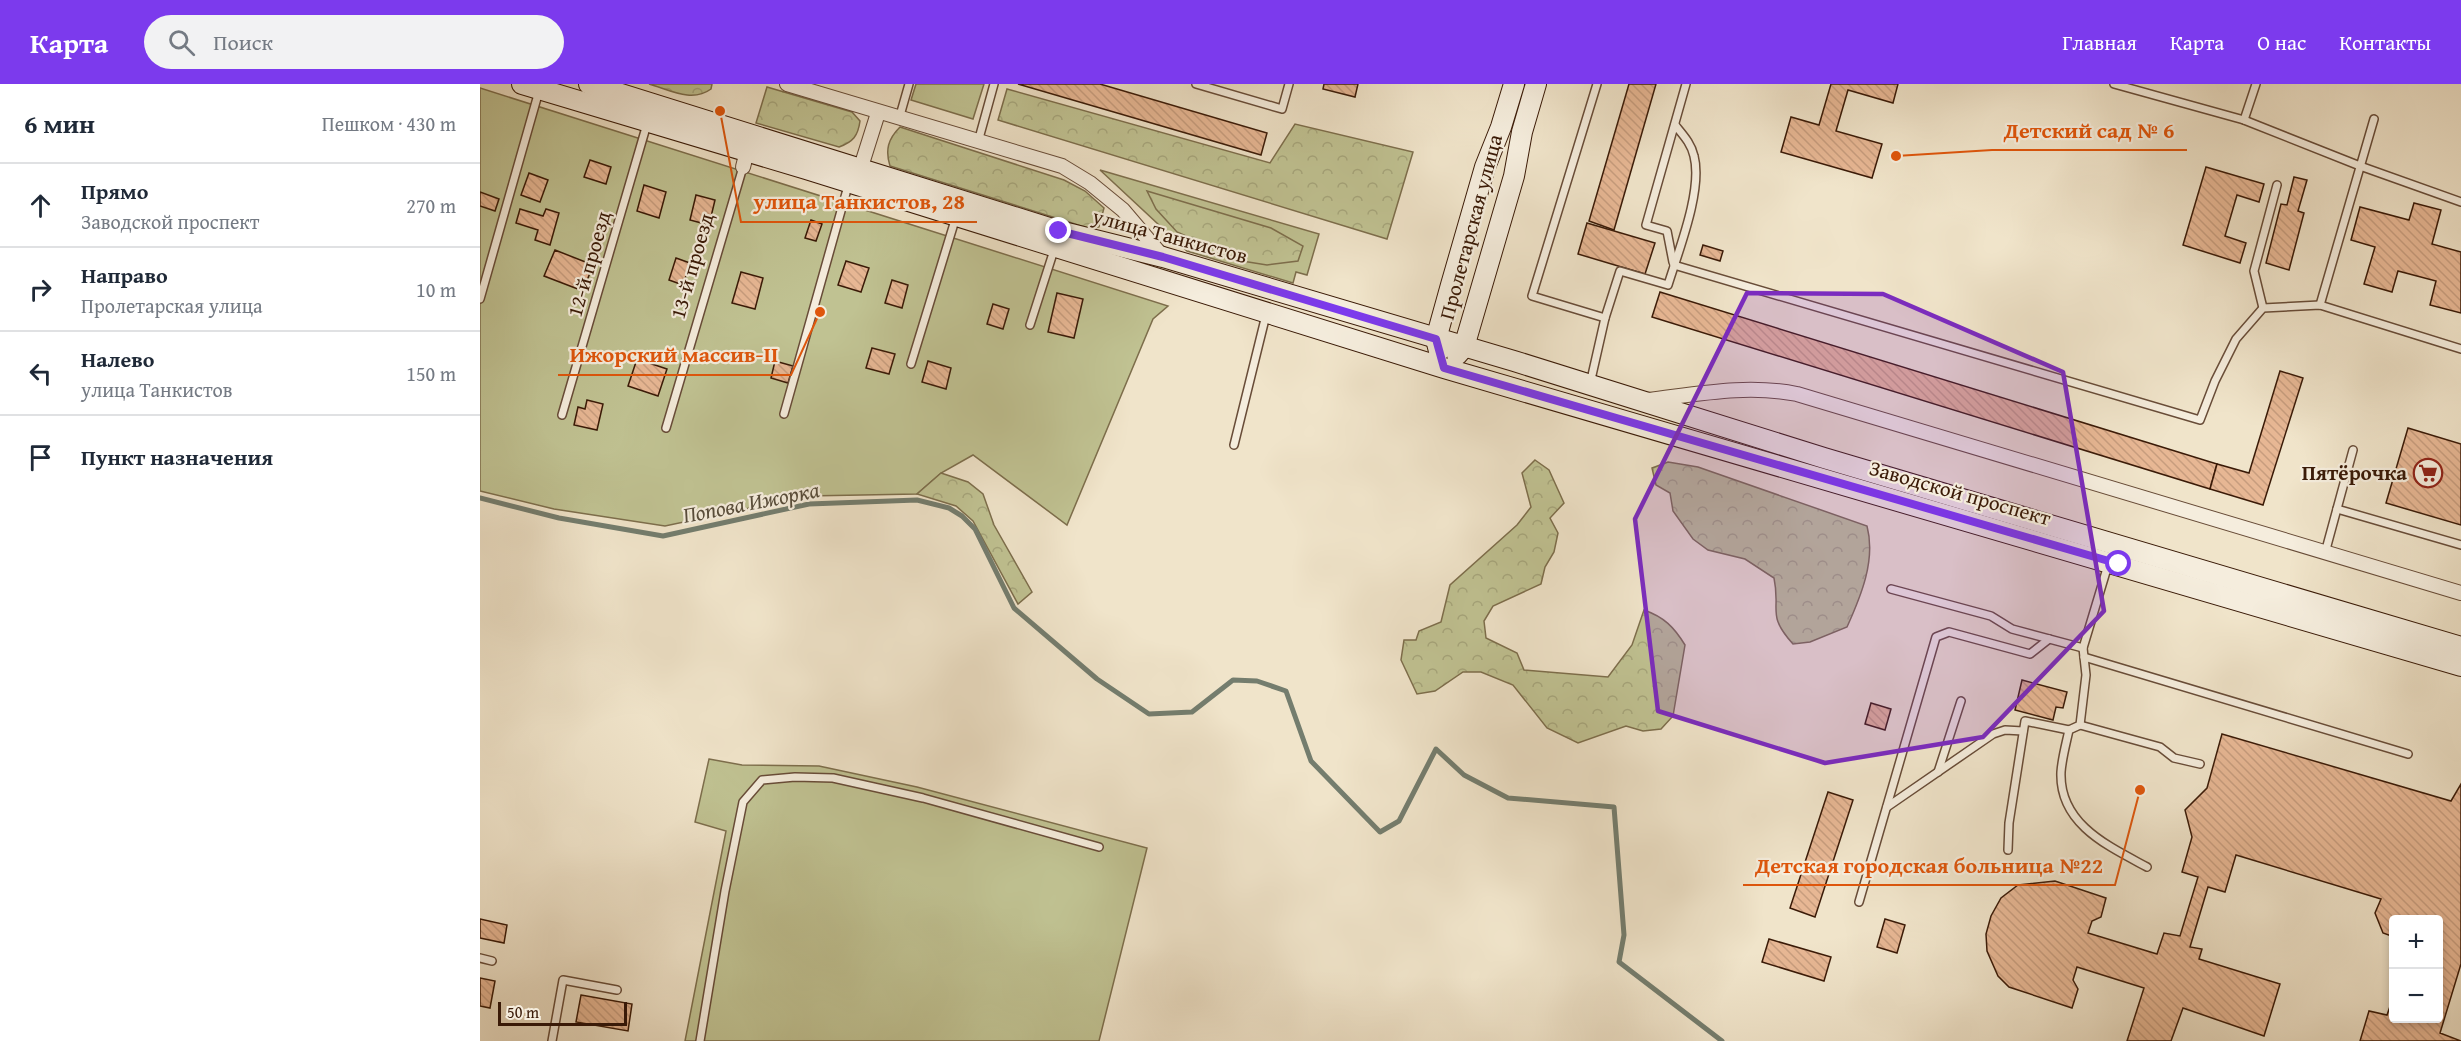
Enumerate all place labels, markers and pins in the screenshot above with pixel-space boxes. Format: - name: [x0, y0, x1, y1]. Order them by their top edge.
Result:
- callout: Детский сад № 6: [1992, 110, 2187, 150]
- callout: улица Танкистов, 28: [741, 182, 977, 222]
- callout: Ижорский массив-II: [558, 335, 791, 375]
- place label: Пятёрочка: [2302, 457, 2407, 488]
- supermarket icon: Пятёрочка: [2412, 457, 2444, 489]
- callout: Детская городская больница №22: [1743, 845, 2115, 885]

